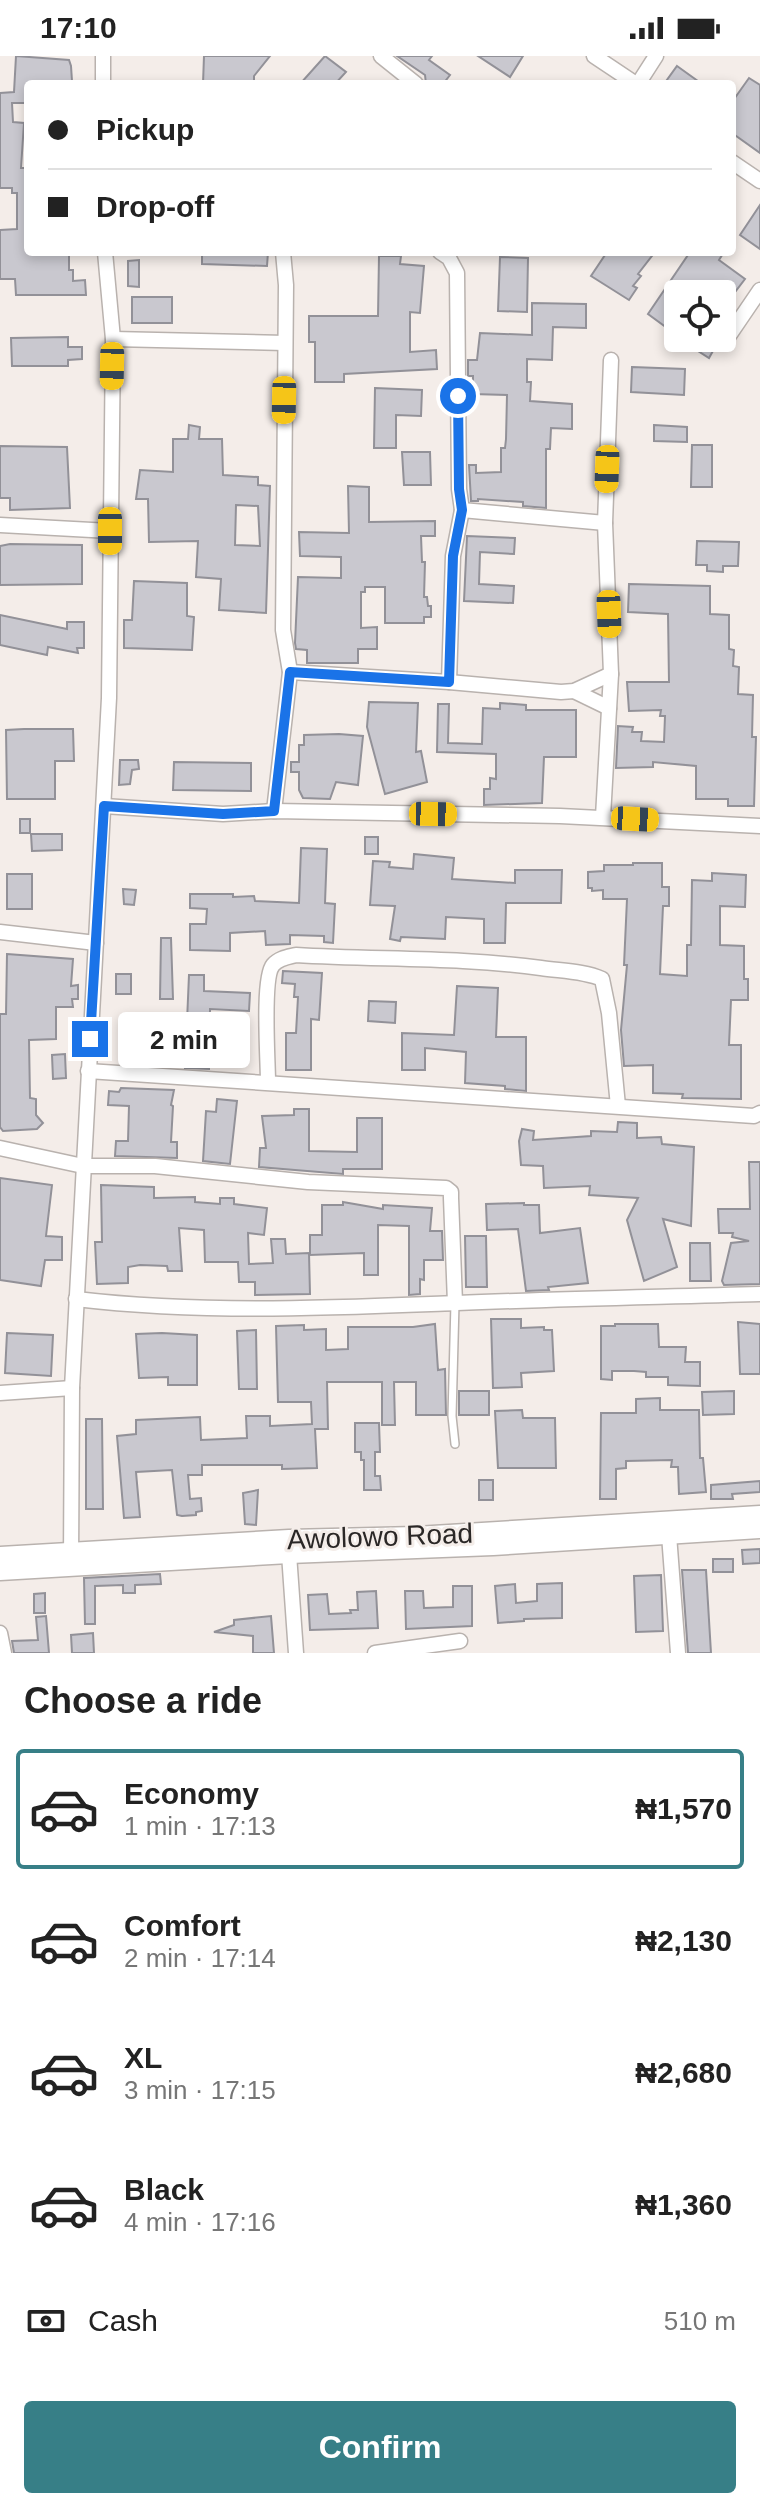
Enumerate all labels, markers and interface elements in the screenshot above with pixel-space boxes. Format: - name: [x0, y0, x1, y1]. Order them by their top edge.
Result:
- text: 17:10: [40, 11, 117, 44]
- text: Pickup: [96, 113, 194, 146]
- text: Drop-off: [96, 190, 214, 223]
- map controls: [664, 280, 736, 352]
- button: locate: [664, 280, 736, 352]
- car: [100, 342, 124, 390]
- car: [272, 376, 296, 424]
- route start: [440, 378, 476, 414]
- car: [594, 445, 620, 493]
- car: [98, 507, 122, 555]
- car: [596, 590, 622, 638]
- car: [409, 802, 457, 826]
- car: [610, 806, 660, 832]
- callout: 2 min: [118, 1011, 250, 1067]
- route end: [72, 1021, 108, 1057]
- text: 2 min: [150, 1025, 218, 1055]
- street label: Awolowo Road: [286, 1518, 474, 1555]
- text: Choose a ride: [24, 1680, 262, 1721]
- icon: car: [28, 1773, 100, 1845]
- text: Economy: [124, 1777, 259, 1810]
- text: ₦1,570: [635, 1792, 732, 1825]
- text: 1 min · 17:13: [124, 1811, 276, 1841]
- icon: car: [28, 1905, 100, 1977]
- text: Comfort: [124, 1909, 241, 1942]
- text: ₦2,130: [635, 1924, 732, 1957]
- text: 2 min · 17:14: [124, 1943, 276, 1973]
- icon: car: [28, 2037, 100, 2109]
- text: XL: [124, 2041, 162, 2074]
- text: ₦2,680: [635, 2056, 732, 2089]
- text: 3 min · 17:15: [124, 2075, 276, 2105]
- icon: car: [28, 2169, 100, 2241]
- text: Black: [124, 2173, 204, 2206]
- text: ₦1,360: [635, 2188, 732, 2221]
- text: 4 min · 17:16: [124, 2207, 276, 2237]
- icon: cash: [24, 2299, 68, 2343]
- text: Cash: [88, 2304, 158, 2337]
- text: 510 m: [664, 2306, 736, 2336]
- button: Confirm: [24, 2401, 736, 2493]

